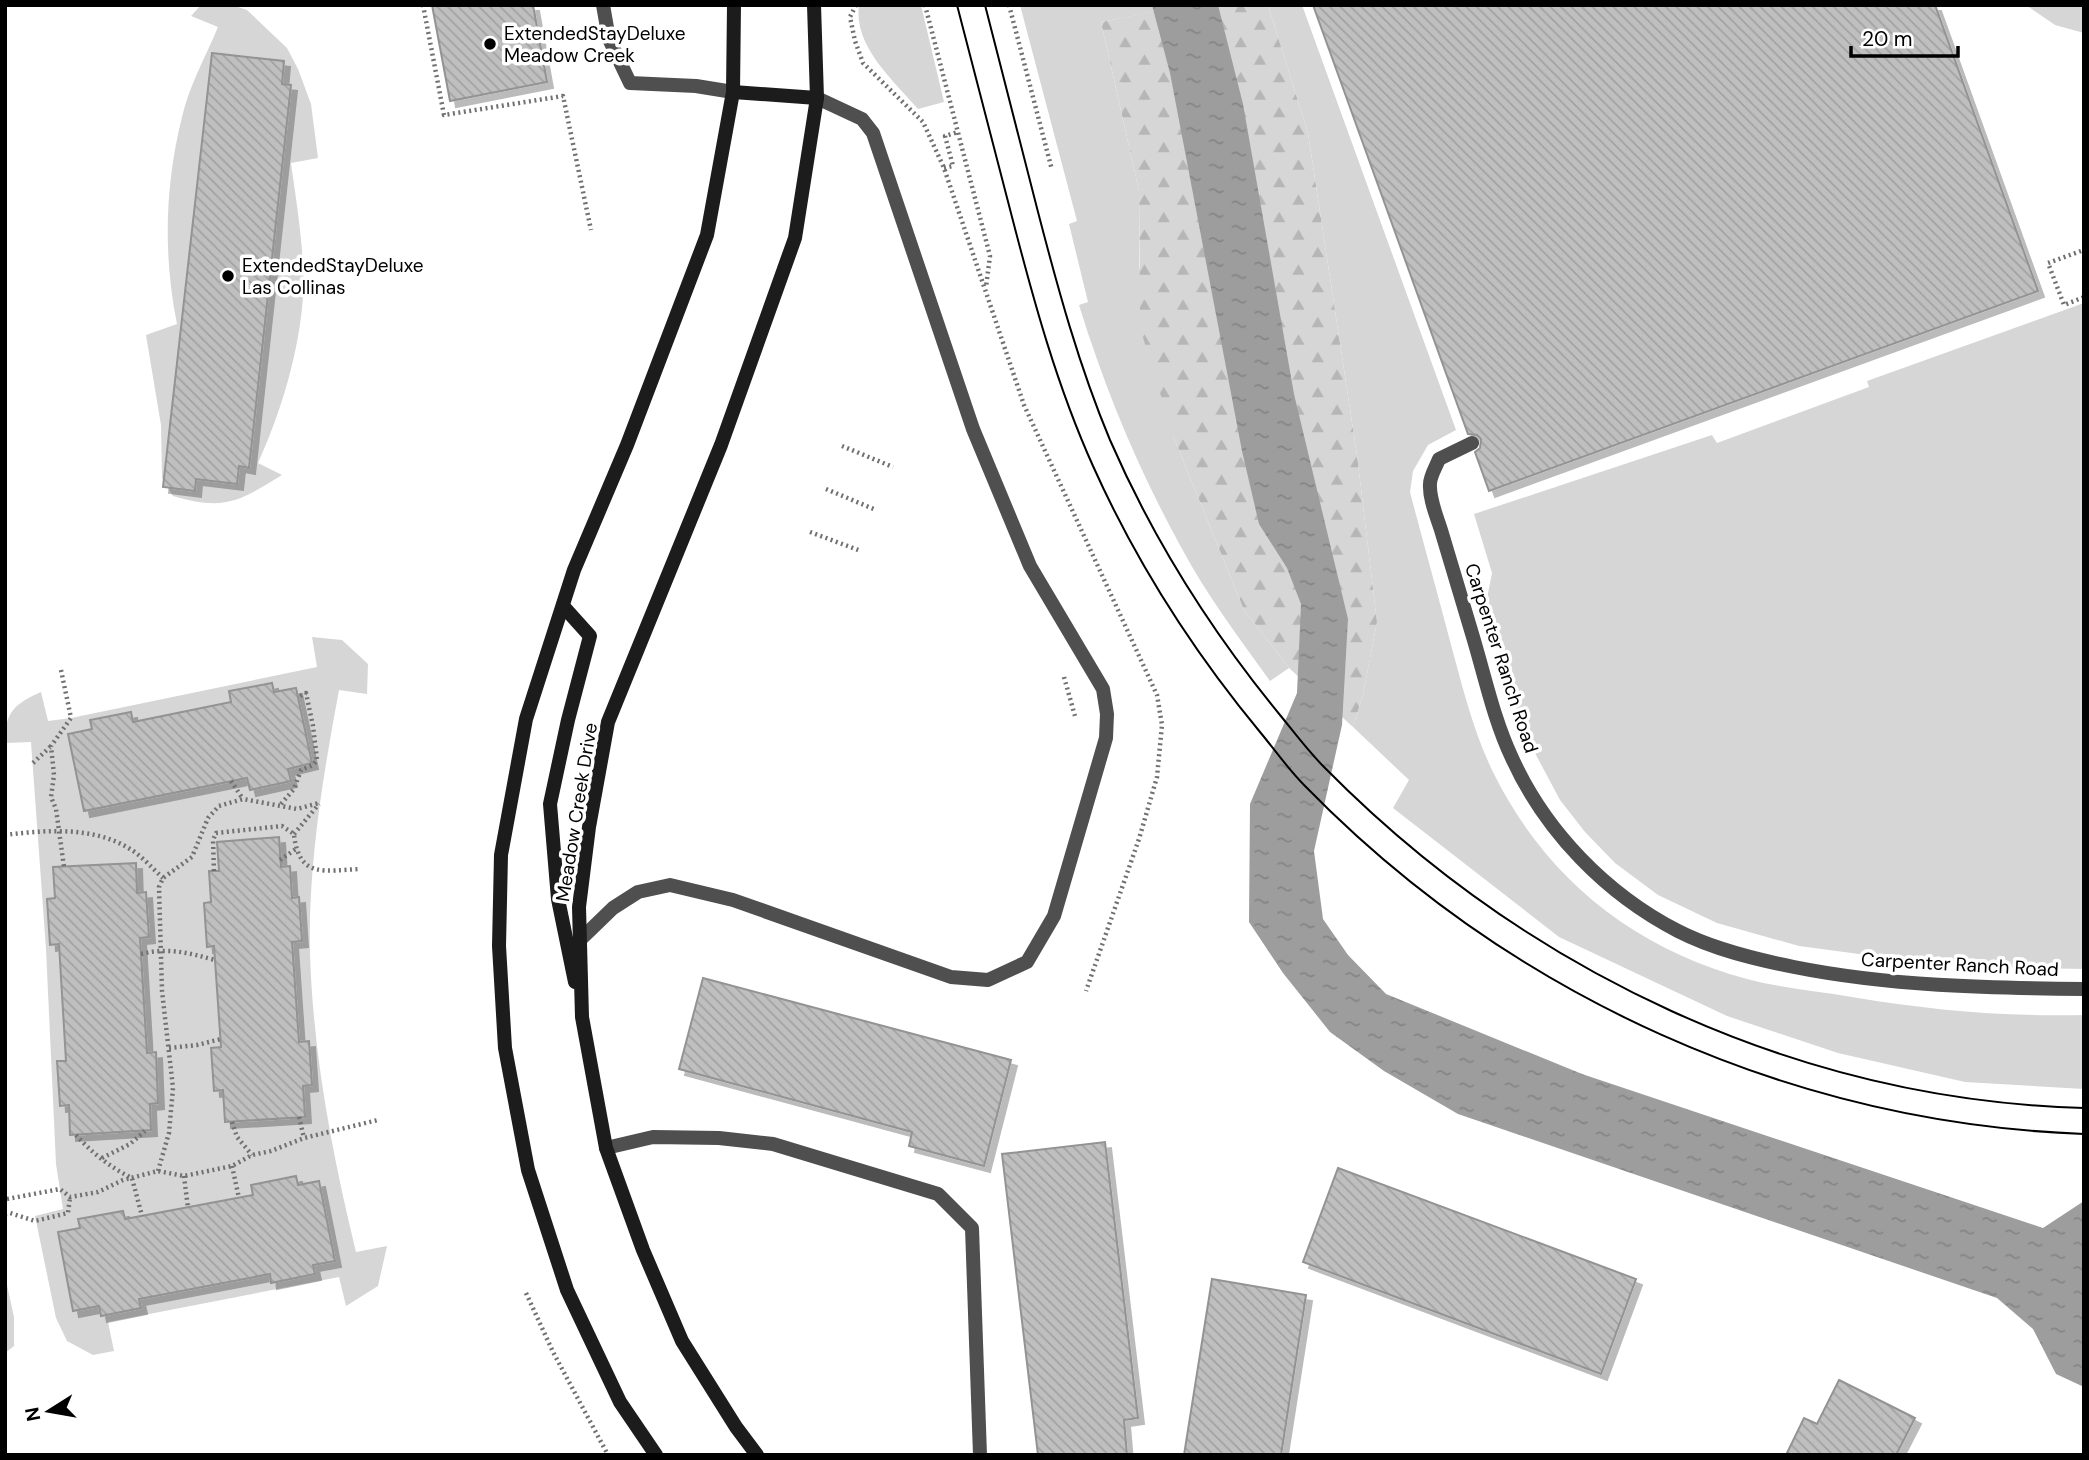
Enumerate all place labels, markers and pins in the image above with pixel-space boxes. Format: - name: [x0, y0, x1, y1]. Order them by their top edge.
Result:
- place label: ExtendedStayDeluxe Meadow Creek: [504, 21, 686, 68]
- marker: ExtendedStayDeluxe Meadow Creek: [482, 36, 498, 52]
- place label: ExtendedStayDeluxe Las Collinas: [242, 253, 424, 300]
- marker: ExtendedStayDeluxe Las Collinas: [220, 268, 236, 284]

